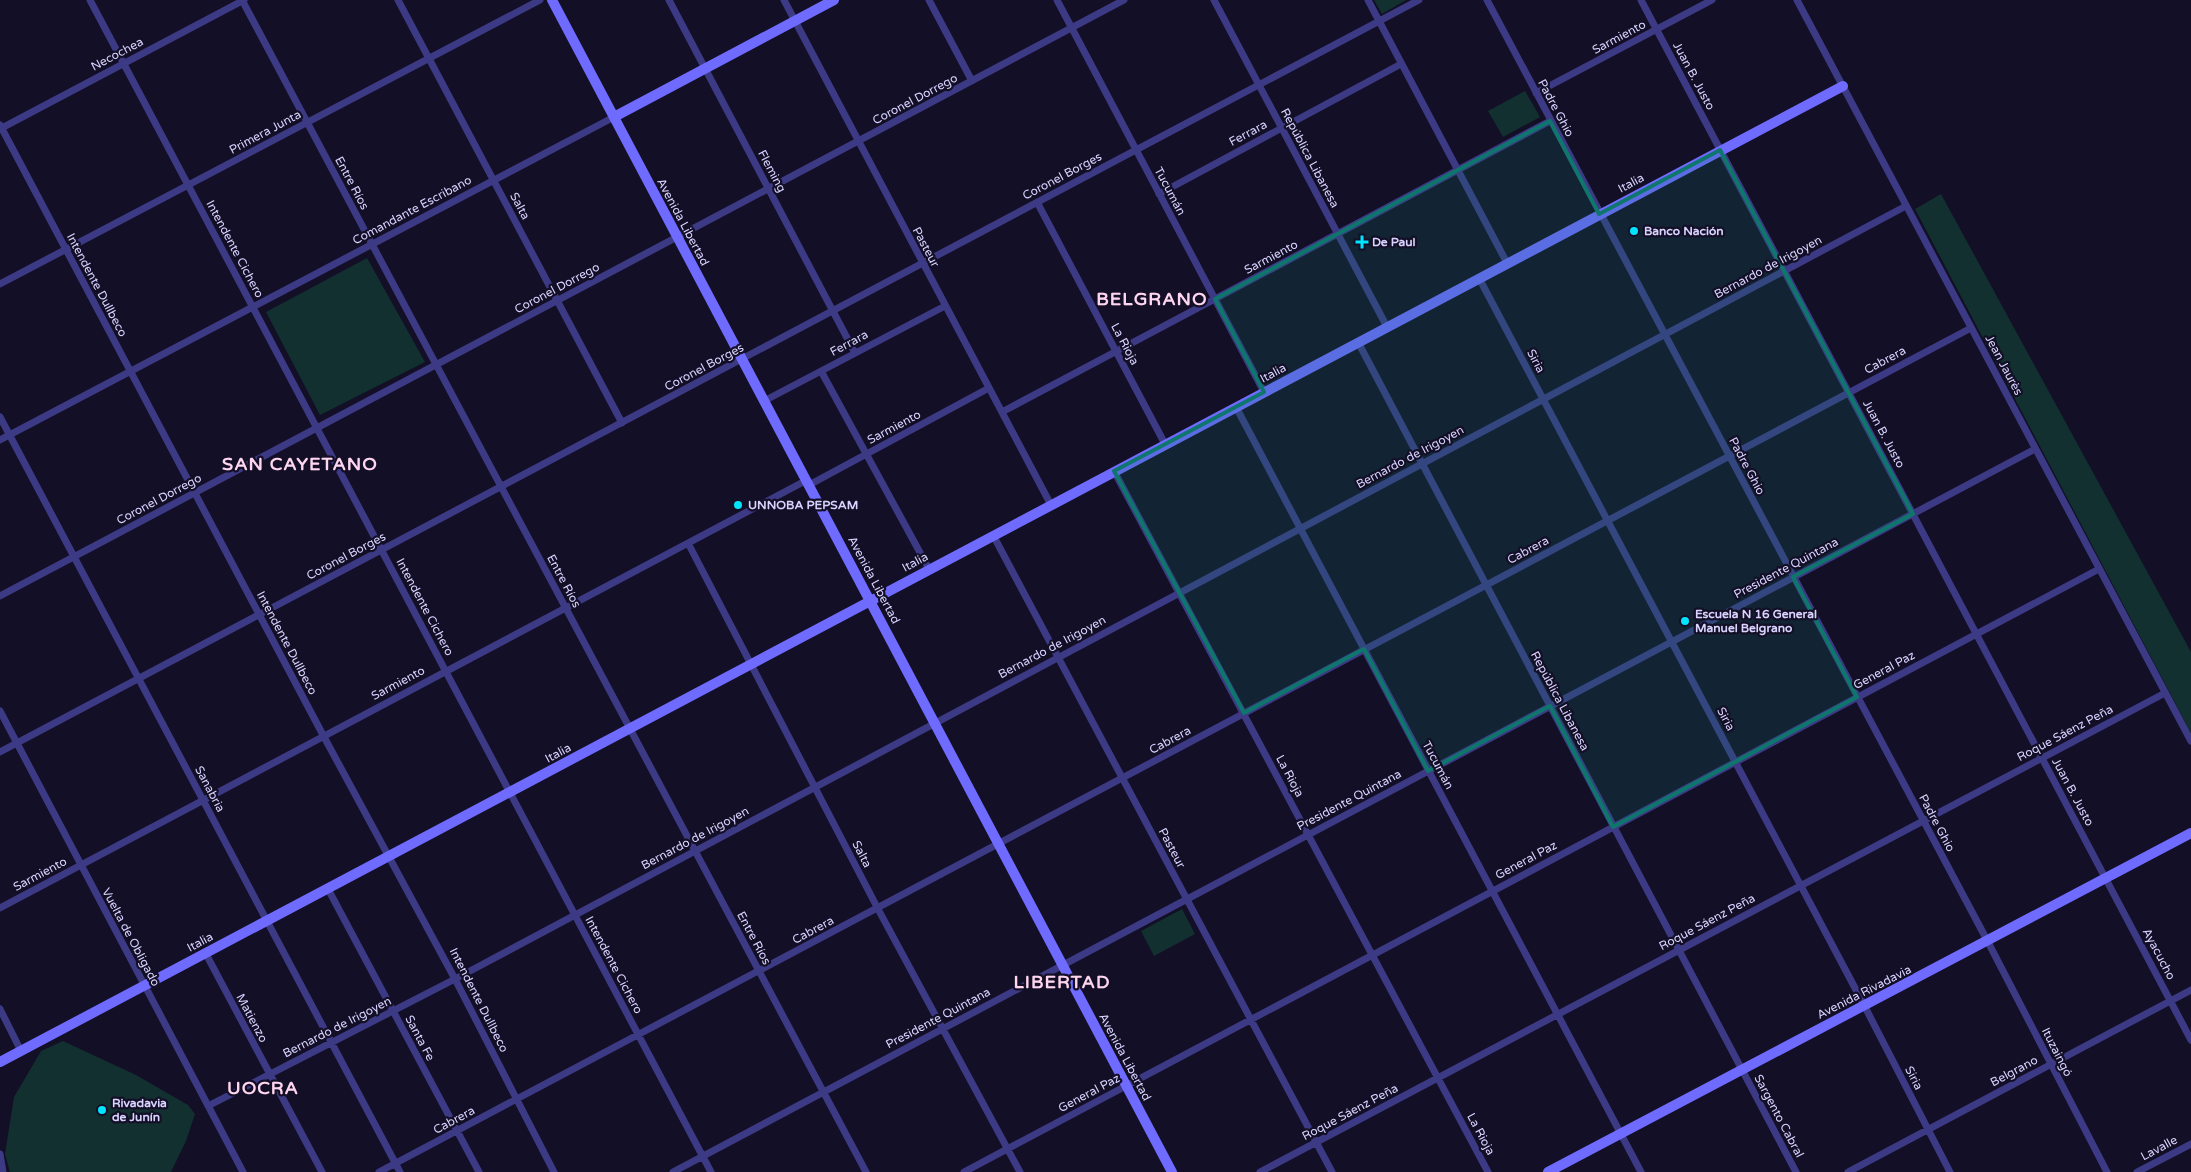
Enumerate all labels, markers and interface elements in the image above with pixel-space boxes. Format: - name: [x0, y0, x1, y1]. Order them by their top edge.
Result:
- street label: Sarmiento: [1590, 17, 1648, 57]
- street label: Necochea: [88, 34, 146, 74]
- street label: Juan B. Justo: [1670, 40, 1718, 112]
- street label: Coronel Dorrego: [870, 71, 960, 127]
- street label: Padre Ghio: [1535, 77, 1577, 139]
- street label: República Libanesa: [1278, 106, 1342, 210]
- street label: Primera Junta: [227, 107, 303, 157]
- street label: Ferrara: [1227, 117, 1269, 149]
- street label: Fleming: [755, 147, 789, 195]
- street label: Coronel Borges: [1020, 149, 1104, 203]
- street label: Entre Ríos: [332, 154, 372, 212]
- street label: Tucumán: [1151, 164, 1189, 218]
- street label: Italia: [1616, 170, 1646, 196]
- street label: Comandante Escribano: [350, 173, 474, 247]
- street label: Avenida Libertad: [654, 176, 712, 268]
- street label: Salta: [507, 190, 533, 222]
- street label: Intendente Cichero: [203, 198, 267, 300]
- place label: Banco Nación: [1644, 224, 1724, 238]
- street label: Pasteur: [910, 225, 943, 270]
- marker: Banco Nación: [1628, 225, 1640, 237]
- street label: Intendente Dullbeco: [64, 231, 130, 339]
- street label: Bernardo de Irigoyen: [1712, 233, 1824, 301]
- place label: De Paul: [1372, 235, 1415, 249]
- marker: De Paul: [1356, 236, 1368, 248]
- street label: Sarmiento: [1242, 237, 1300, 277]
- street label: Coronel Dorrego: [512, 260, 602, 316]
- district label: BELGRANO: [1096, 288, 1208, 310]
- street label: La Rioja: [1108, 321, 1142, 367]
- street label: Ferrara: [828, 327, 870, 359]
- street label: Jean Jaurès: [1982, 333, 2026, 398]
- street label: Coronel Borges: [662, 340, 746, 394]
- street label: Cabrera: [1862, 343, 1908, 377]
- street label: Siria: [1524, 347, 1548, 375]
- street label: Italia: [1258, 360, 1288, 386]
- street label: Juan B. Justo: [1860, 398, 1908, 470]
- street label: Sarmiento: [865, 407, 923, 447]
- street label: Bernardo de Irigoyen: [1354, 423, 1466, 491]
- street label: Padre Ghio: [1726, 435, 1768, 497]
- district label: SAN CAYETANO: [222, 453, 378, 475]
- street label: Coronel Dorrego: [114, 471, 204, 527]
- place label: UNNOBA PEPSAM: [748, 498, 858, 512]
- marker: UNNOBA PEPSAM: [732, 499, 744, 511]
- street label: Coronel Borges: [304, 529, 388, 583]
- street label: Cabrera: [1505, 533, 1551, 567]
- street label: Avenida Libertad: [845, 534, 903, 626]
- street label: Presidente Quintana: [1731, 535, 1841, 601]
- street label: Italia: [900, 549, 930, 575]
- street label: Entre Ríos: [544, 552, 584, 610]
- street label: Intendente Cichero: [393, 556, 457, 658]
- street label: Intendente Dullbeco: [254, 589, 320, 697]
- place label: Escuela N 16 General Manuel Belgrano: [1695, 607, 1817, 636]
- street label: Bernardo de Irigoyen: [996, 613, 1108, 681]
- marker: Escuela N 16 General Manuel Belgrano: [1679, 615, 1691, 627]
- street label: General Paz: [1851, 648, 1917, 692]
- street label: República Libanesa: [1528, 649, 1592, 753]
- street label: Sarmiento: [369, 663, 427, 703]
- street label: Roque Sáenz Peña: [2015, 702, 2115, 764]
- street label: Siria: [1714, 705, 1738, 733]
- street label: Cabrera: [1147, 723, 1193, 757]
- street label: Tucumán: [1419, 738, 1457, 792]
- street label: Italia: [543, 740, 573, 766]
- street label: La Rioja: [1273, 753, 1307, 799]
- street label: Juan B. Justo: [2049, 756, 2097, 828]
- street label: Sanabria: [192, 764, 228, 814]
- street label: Presidente Quintana: [1294, 767, 1404, 833]
- street label: Padre Ghio: [1916, 792, 1958, 854]
- street label: Bernardo de Irigoyen: [639, 804, 751, 872]
- street label: Pasteur: [1156, 826, 1189, 871]
- street label: Salta: [849, 838, 875, 870]
- street label: General Paz: [1493, 838, 1559, 882]
- street label: Sarmiento: [11, 854, 69, 894]
- street label: Vuelta de Obligado: [99, 885, 163, 989]
- street label: Roque Sáenz Peña: [1657, 891, 1757, 953]
- street label: Entre Ríos: [734, 909, 774, 967]
- street label: Cabrera: [790, 913, 836, 947]
- street label: Intendente Cichero: [582, 914, 646, 1016]
- street label: Ayacucho: [2140, 926, 2178, 982]
- street label: Italia: [185, 929, 215, 955]
- street label: Intendente Dullbeco: [447, 945, 511, 1055]
- street label: Avenida Rivadavia: [1814, 962, 1914, 1022]
- district label: LIBERTAD: [1013, 971, 1111, 993]
- street label: Presidente Quintana: [883, 985, 993, 1051]
- street label: Matienzo: [233, 991, 271, 1045]
- street label: Bernardo de Irigoyen: [280, 994, 394, 1060]
- street label: Avenida Libertad: [1096, 1011, 1154, 1103]
- street label: Santa Fe: [402, 1013, 438, 1063]
- street label: Ituzaingó: [2039, 1025, 2075, 1079]
- street label: Belgrano: [1988, 1053, 2040, 1089]
- street label: Siria: [1902, 1064, 1926, 1092]
- street label: General Paz: [1056, 1071, 1122, 1115]
- street label: Sargento Cabral: [1751, 1072, 1807, 1160]
- district label: UOCRA: [227, 1077, 299, 1099]
- street label: Roque Sáenz Peña: [1300, 1081, 1400, 1143]
- place label: Rivadavia de Junín: [112, 1096, 167, 1124]
- street label: Cabrera: [431, 1103, 477, 1137]
- marker: Rivadavia de Junín: [96, 1104, 108, 1116]
- street label: La Rioja: [1464, 1111, 1498, 1157]
- street label: Lavalle: [2138, 1132, 2180, 1163]

